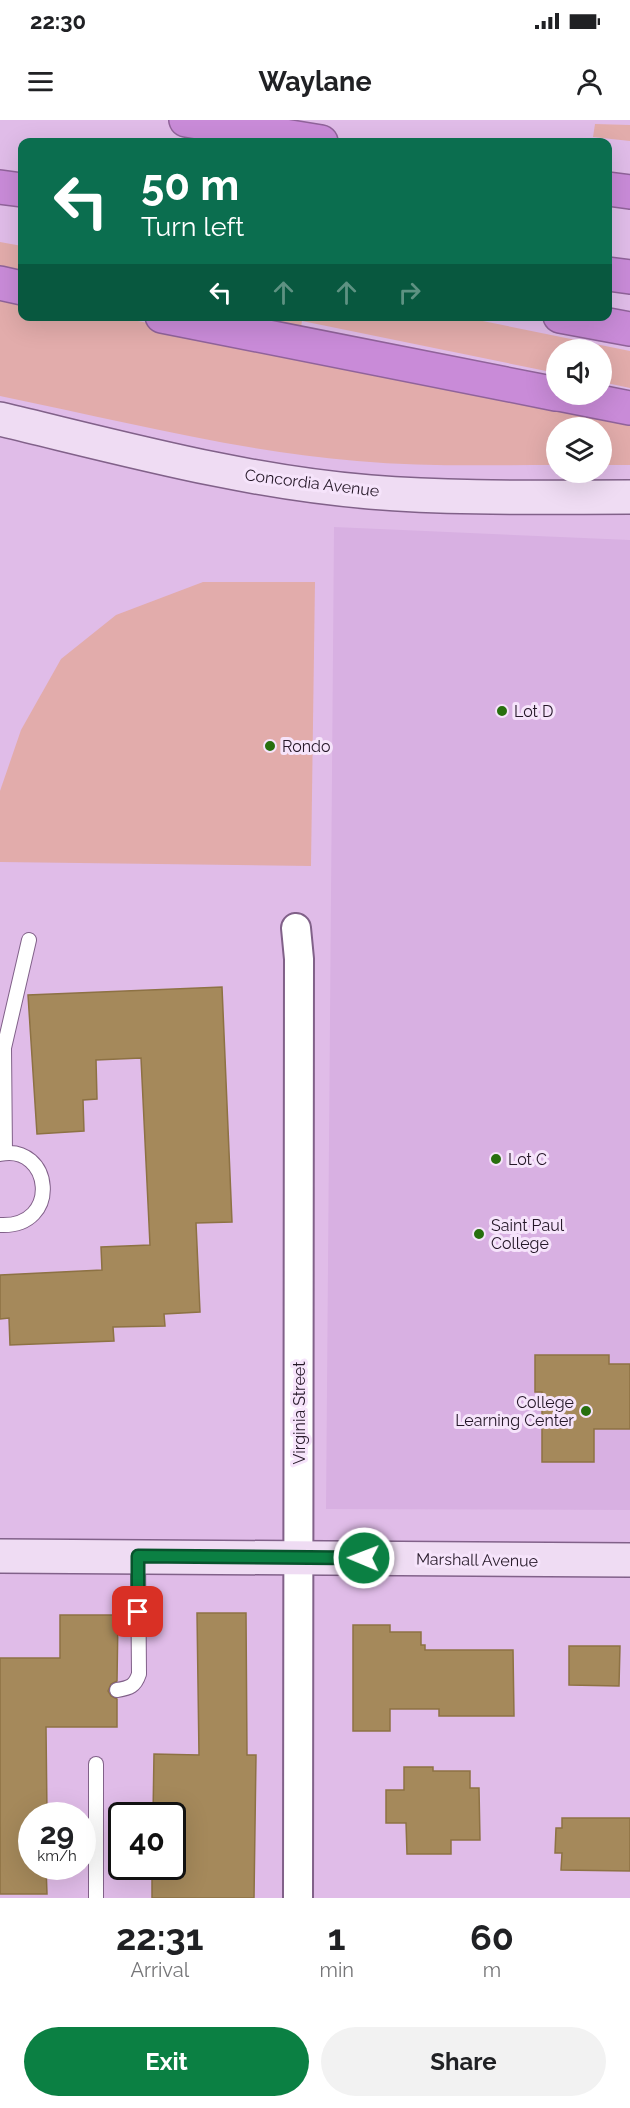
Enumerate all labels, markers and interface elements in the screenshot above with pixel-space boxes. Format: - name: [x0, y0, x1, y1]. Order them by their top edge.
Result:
- text: 22:30: [30, 8, 86, 34]
- icon: menu: [24, 65, 57, 98]
- icon: person: [573, 65, 606, 98]
- text: Waylane: [258, 66, 372, 97]
- text: 50 m: [141, 161, 239, 210]
- icon: left: [42, 162, 120, 240]
- text: Turn left: [141, 211, 244, 242]
- icon: left: [204, 276, 237, 309]
- icon: ahead: [267, 276, 300, 309]
- icon: ahead: [330, 276, 363, 309]
- icon: right: [393, 276, 426, 309]
- map controls: [546, 339, 612, 483]
- button: sound: [546, 339, 612, 405]
- button: layers: [546, 417, 612, 483]
- street label: Concordia Avenue: [244, 465, 380, 501]
- place label: Lot D: [514, 702, 553, 721]
- marker: Lot D: [495, 704, 509, 718]
- place label: Rondo: [282, 737, 331, 756]
- marker: Rondo: [263, 739, 277, 753]
- place label: Lot C: [508, 1150, 547, 1169]
- marker: Lot C: [489, 1152, 503, 1166]
- place label: Saint Paul College: [491, 1216, 565, 1253]
- marker: Saint Paul College: [472, 1227, 486, 1241]
- street label: Virginia Street: [290, 1361, 309, 1465]
- place label: College Learning Center: [455, 1393, 574, 1430]
- marker: College Learning Center: [579, 1404, 593, 1418]
- position arrow: [332, 1526, 396, 1590]
- street label: Marshall Avenue: [416, 1549, 538, 1571]
- pin: [112, 1586, 163, 1637]
- icon: arrive: [121, 1595, 154, 1628]
- speed limit sign: 40: [108, 1802, 186, 1880]
- text: 29: [40, 1816, 74, 1851]
- text: km/h: [37, 1847, 77, 1865]
- text: 22:31: [116, 1916, 203, 1958]
- text: 1: [328, 1916, 346, 1958]
- text: 60: [470, 1916, 514, 1958]
- text: Arrival: [130, 1958, 189, 1982]
- text: min: [320, 1958, 354, 1982]
- text: m: [483, 1958, 501, 1982]
- button: Exit: [24, 2027, 309, 2096]
- button: Share: [321, 2027, 606, 2096]

